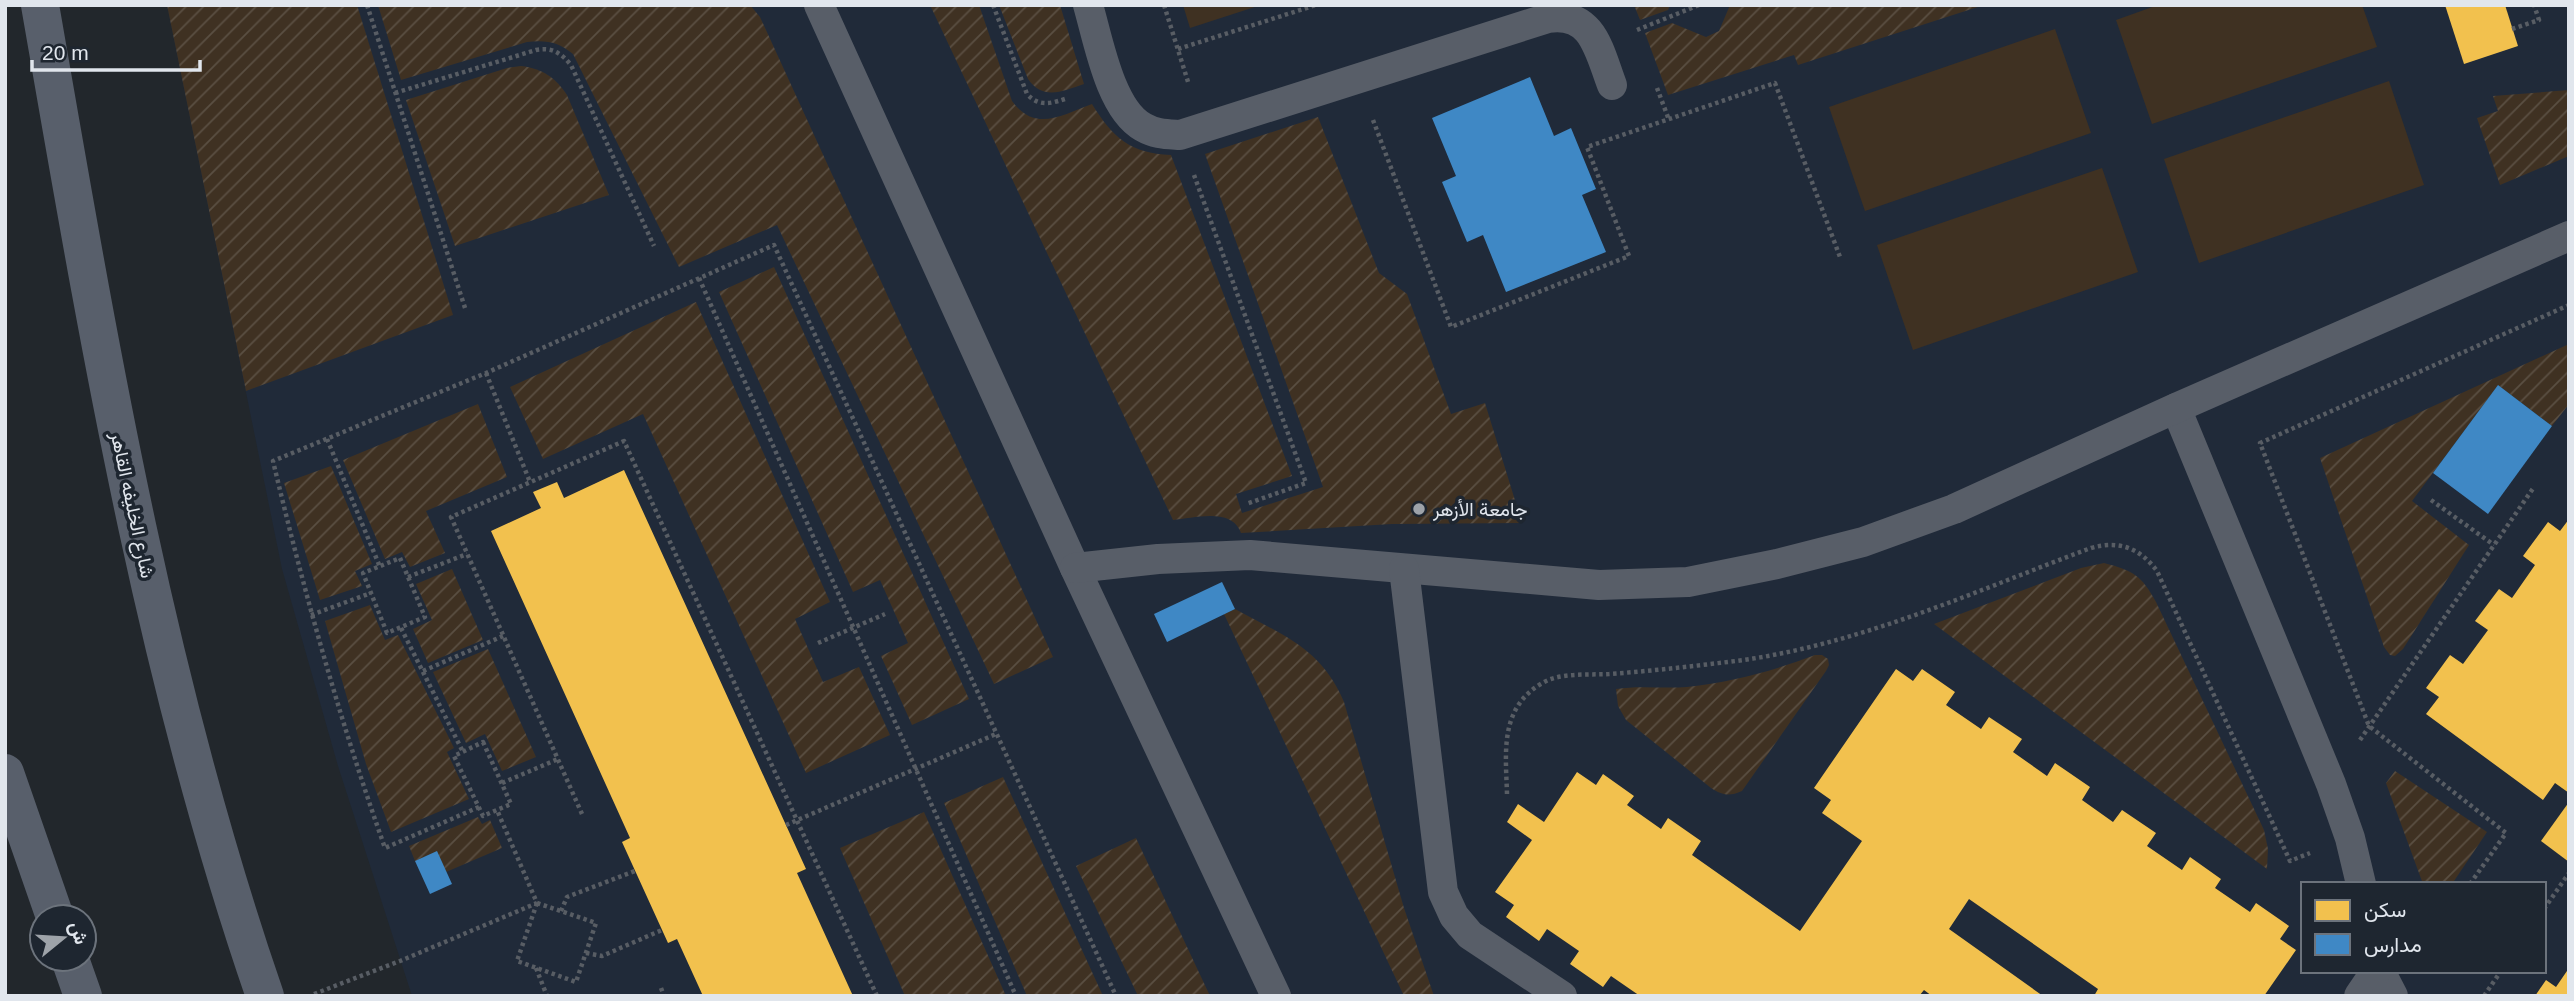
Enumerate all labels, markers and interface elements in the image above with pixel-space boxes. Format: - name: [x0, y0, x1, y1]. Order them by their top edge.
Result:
- scale bar: [32, 28, 200, 72]
- text: 20 m: [42, 41, 89, 64]
- street label: شارع الخليفه القاهر: [105, 429, 158, 580]
- place label: جامعة الأزهر: [1432, 499, 1528, 521]
- marker: جامعة الأزهر: [1411, 501, 1427, 517]
- legend: [2301, 882, 2546, 973]
- text: سكن: [2364, 898, 2406, 922]
- north arrow: [28, 903, 98, 973]
- text: ش: [64, 919, 92, 947]
- text: مدارس: [2364, 933, 2422, 958]

